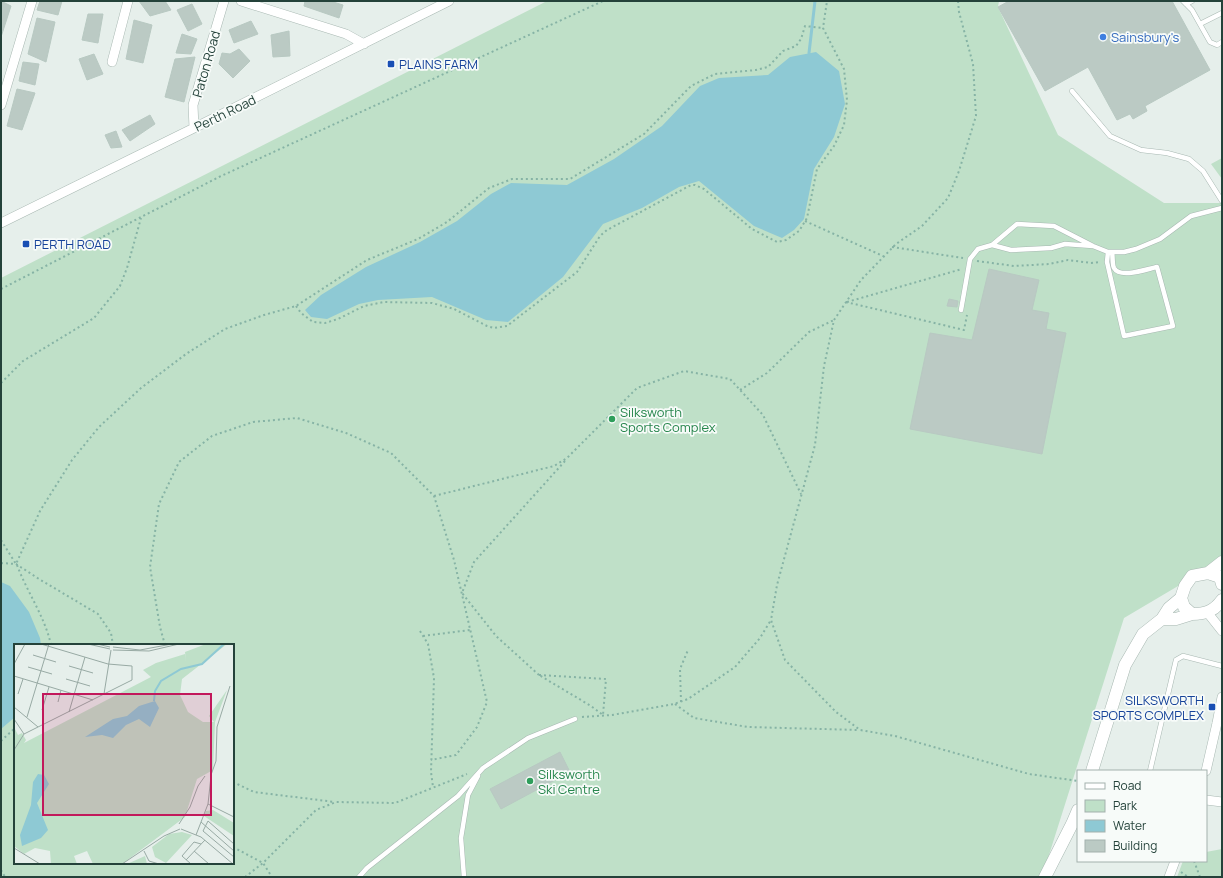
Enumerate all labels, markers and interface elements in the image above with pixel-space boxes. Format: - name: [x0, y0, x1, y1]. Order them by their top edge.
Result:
- place label: Sainsbury's: [1111, 28, 1179, 46]
- street label: Paton Road: [188, 29, 224, 99]
- marker: Sainsbury's: [1098, 32, 1108, 42]
- place label: PLAINS FARM: [399, 55, 478, 73]
- marker: PLAINS FARM: [386, 59, 396, 69]
- street label: Perth Road: [191, 90, 259, 136]
- place label: PERTH ROAD: [34, 235, 111, 253]
- marker: PERTH ROAD: [21, 239, 31, 249]
- place label: Silksworth Sports Complex: [620, 403, 716, 436]
- marker: Silksworth Sports Complex: [607, 414, 617, 424]
- inset map: [14, 644, 234, 864]
- place label: SILKSWORTH SPORTS COMPLEX: [1093, 691, 1204, 724]
- marker: SILKSWORTH SPORTS COMPLEX: [1207, 702, 1217, 712]
- place label: Silksworth Ski Centre: [538, 765, 600, 798]
- legend: [1077, 770, 1207, 862]
- marker: Silksworth Ski Centre: [525, 776, 535, 786]
- text: Road: [1113, 777, 1141, 794]
- text: Park: [1113, 797, 1138, 814]
- text: Water: [1113, 817, 1147, 834]
- text: Building: [1113, 837, 1157, 854]

